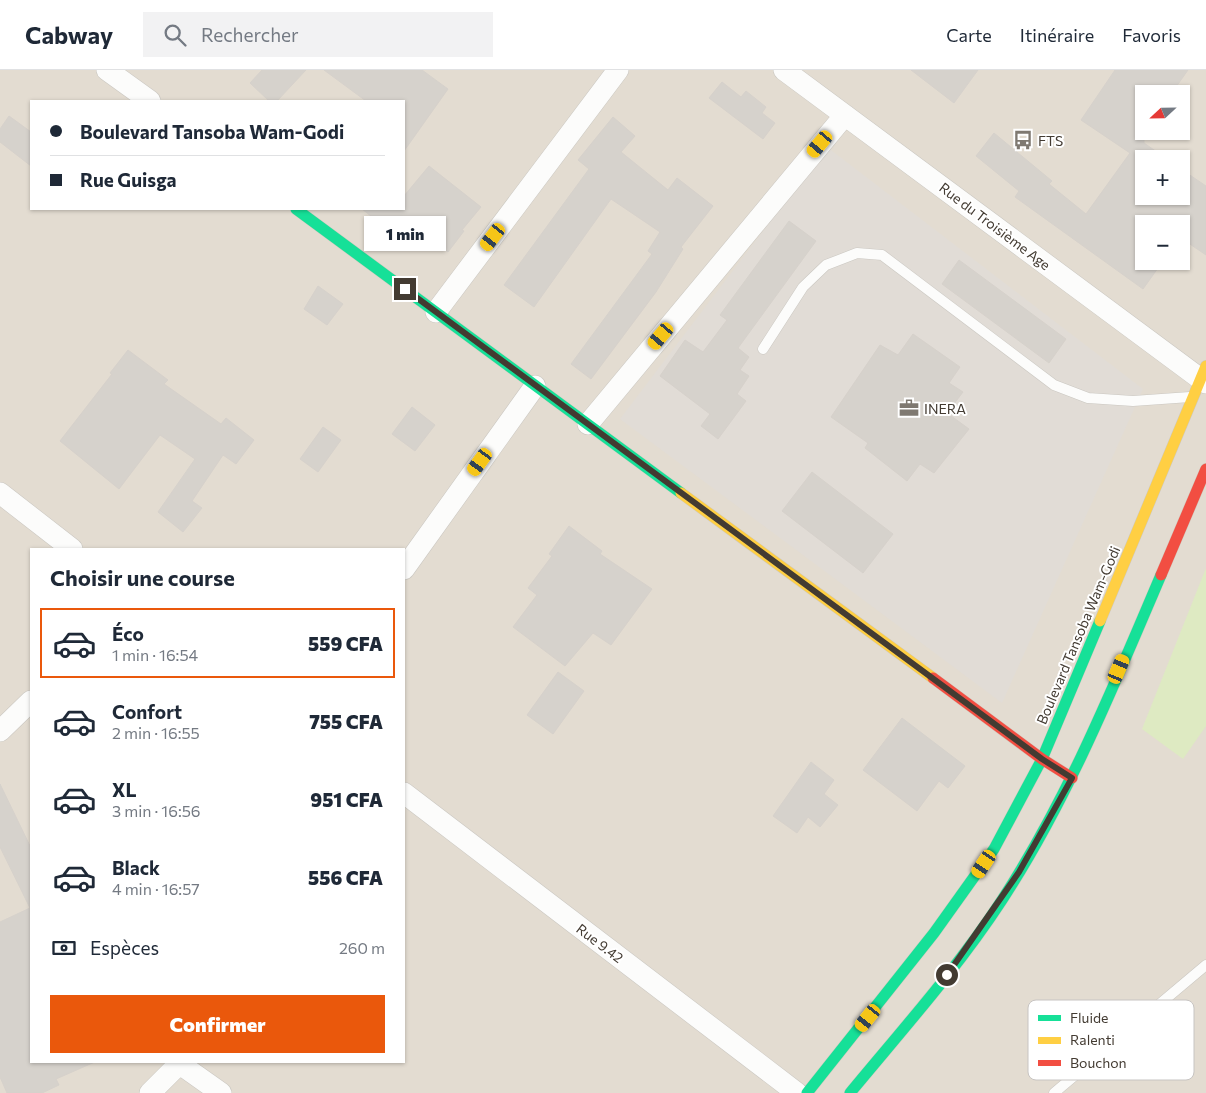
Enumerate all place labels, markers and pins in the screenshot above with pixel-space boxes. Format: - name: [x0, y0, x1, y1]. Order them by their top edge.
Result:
- bus stop icon: FTS: [1012, 129, 1034, 151]
- place label: FTS: [1038, 132, 1063, 149]
- office icon: INERA: [898, 397, 920, 419]
- place label: INERA: [924, 400, 966, 417]

